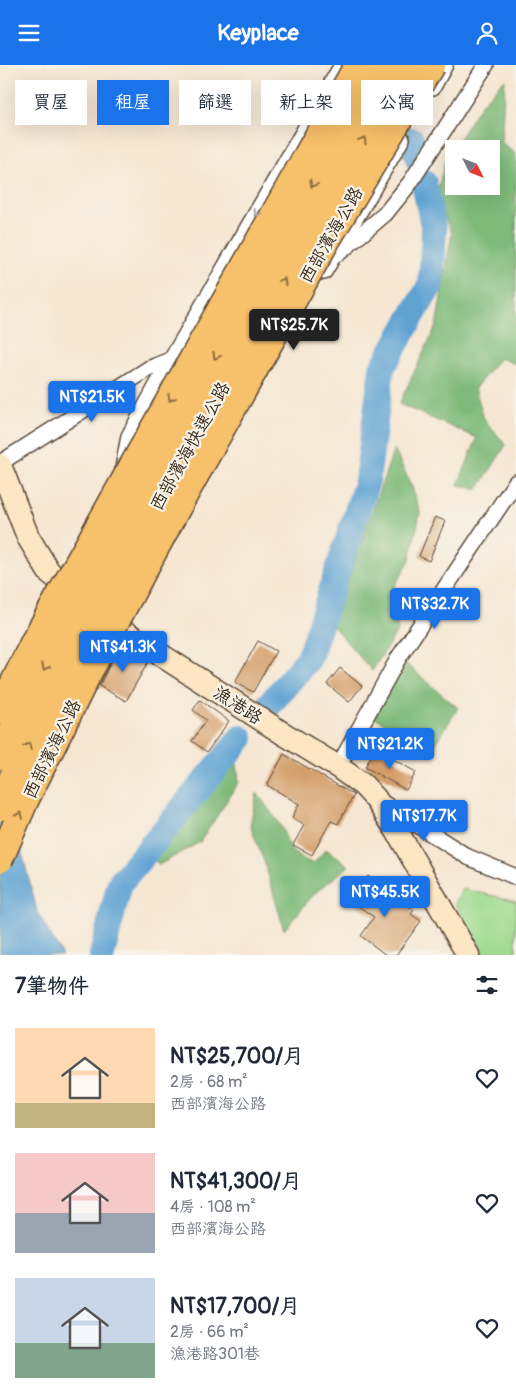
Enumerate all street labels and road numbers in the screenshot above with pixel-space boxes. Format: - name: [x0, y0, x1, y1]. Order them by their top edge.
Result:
- street label: 西部濱海公路: [294, 183, 368, 288]
- street label: 西部濱海快速公路: [145, 378, 235, 515]
- street label: 漁港路: [209, 681, 267, 730]
- street label: 西部濱海公路: [18, 696, 86, 803]

